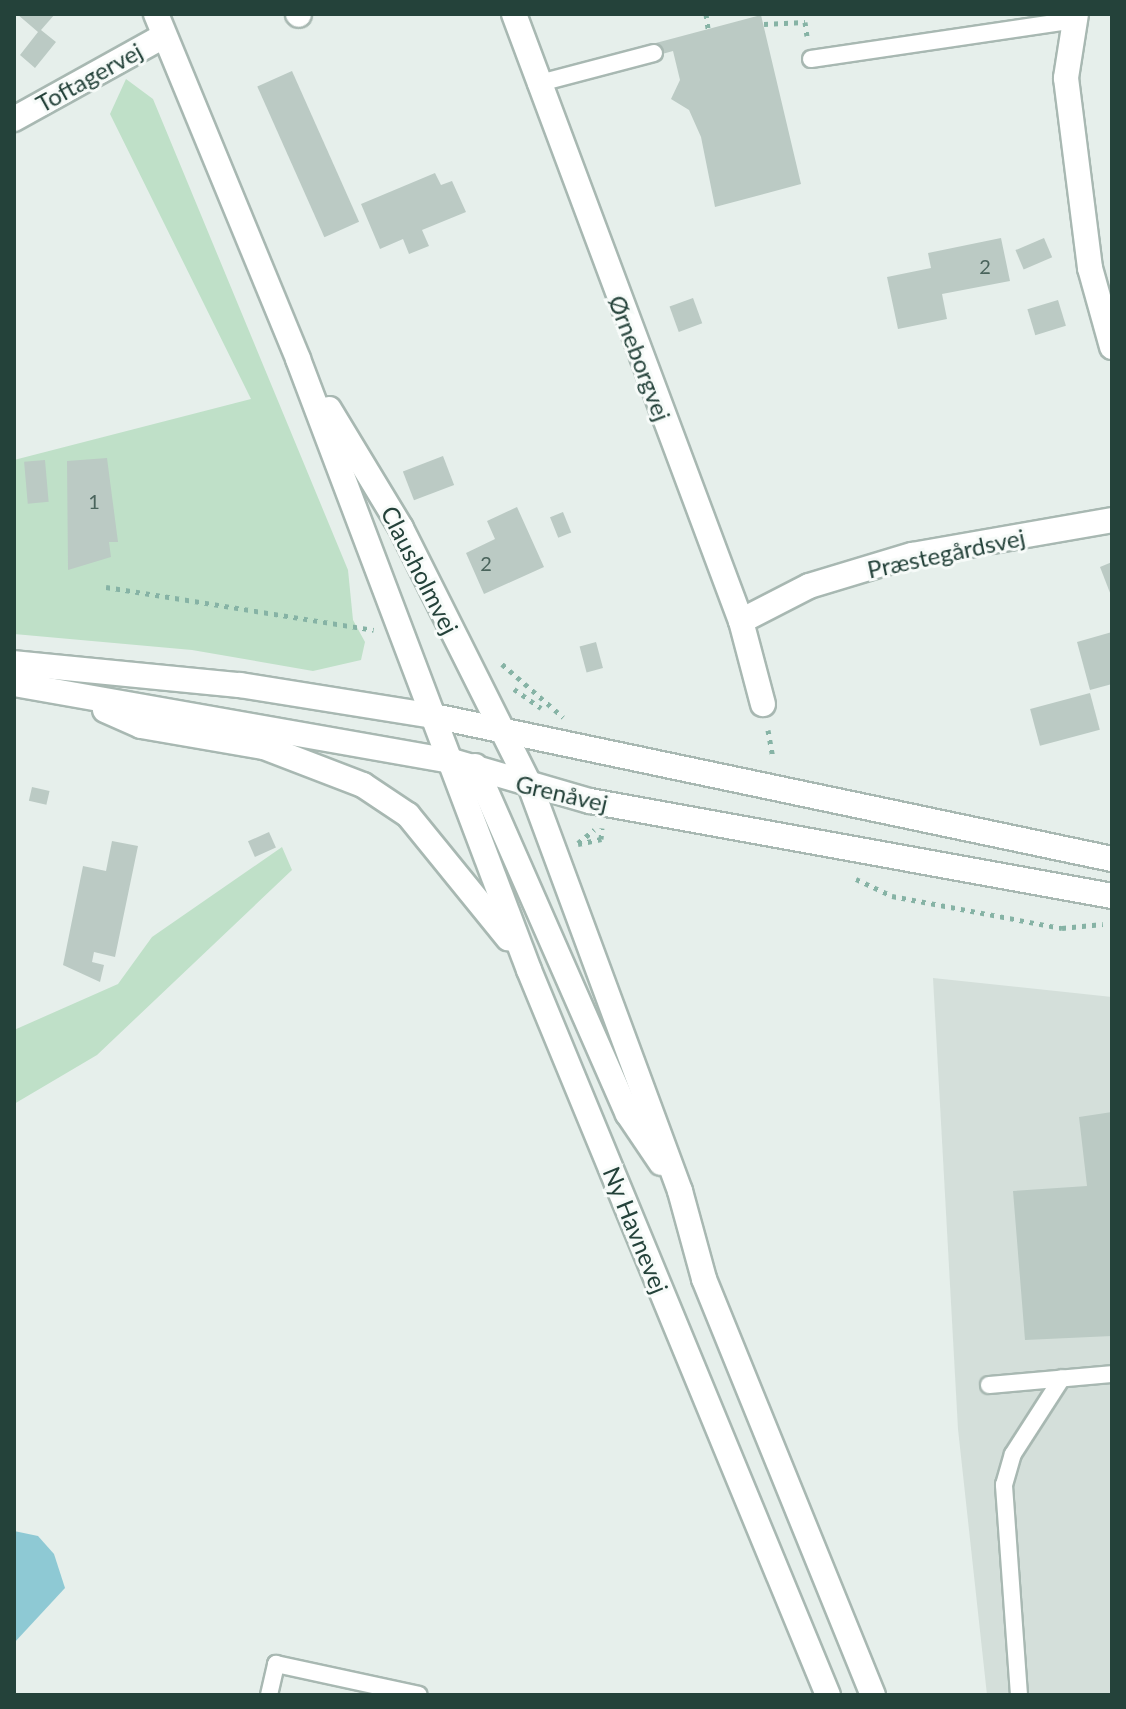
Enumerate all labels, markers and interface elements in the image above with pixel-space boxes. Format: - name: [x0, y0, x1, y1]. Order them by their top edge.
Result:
- street label: Toftagervej: [31, 36, 147, 118]
- house number: 2: [979, 254, 991, 278]
- street label: Ørneborgvej: [603, 291, 677, 425]
- house number: 1: [88, 489, 100, 513]
- street label: Clausholmvej: [375, 501, 465, 639]
- street label: Præstegårdsvej: [865, 522, 1027, 584]
- house number: 2: [480, 551, 492, 575]
- street label: Grenåvej: [513, 768, 611, 818]
- street label: Ny Havnevej: [597, 1162, 675, 1298]

